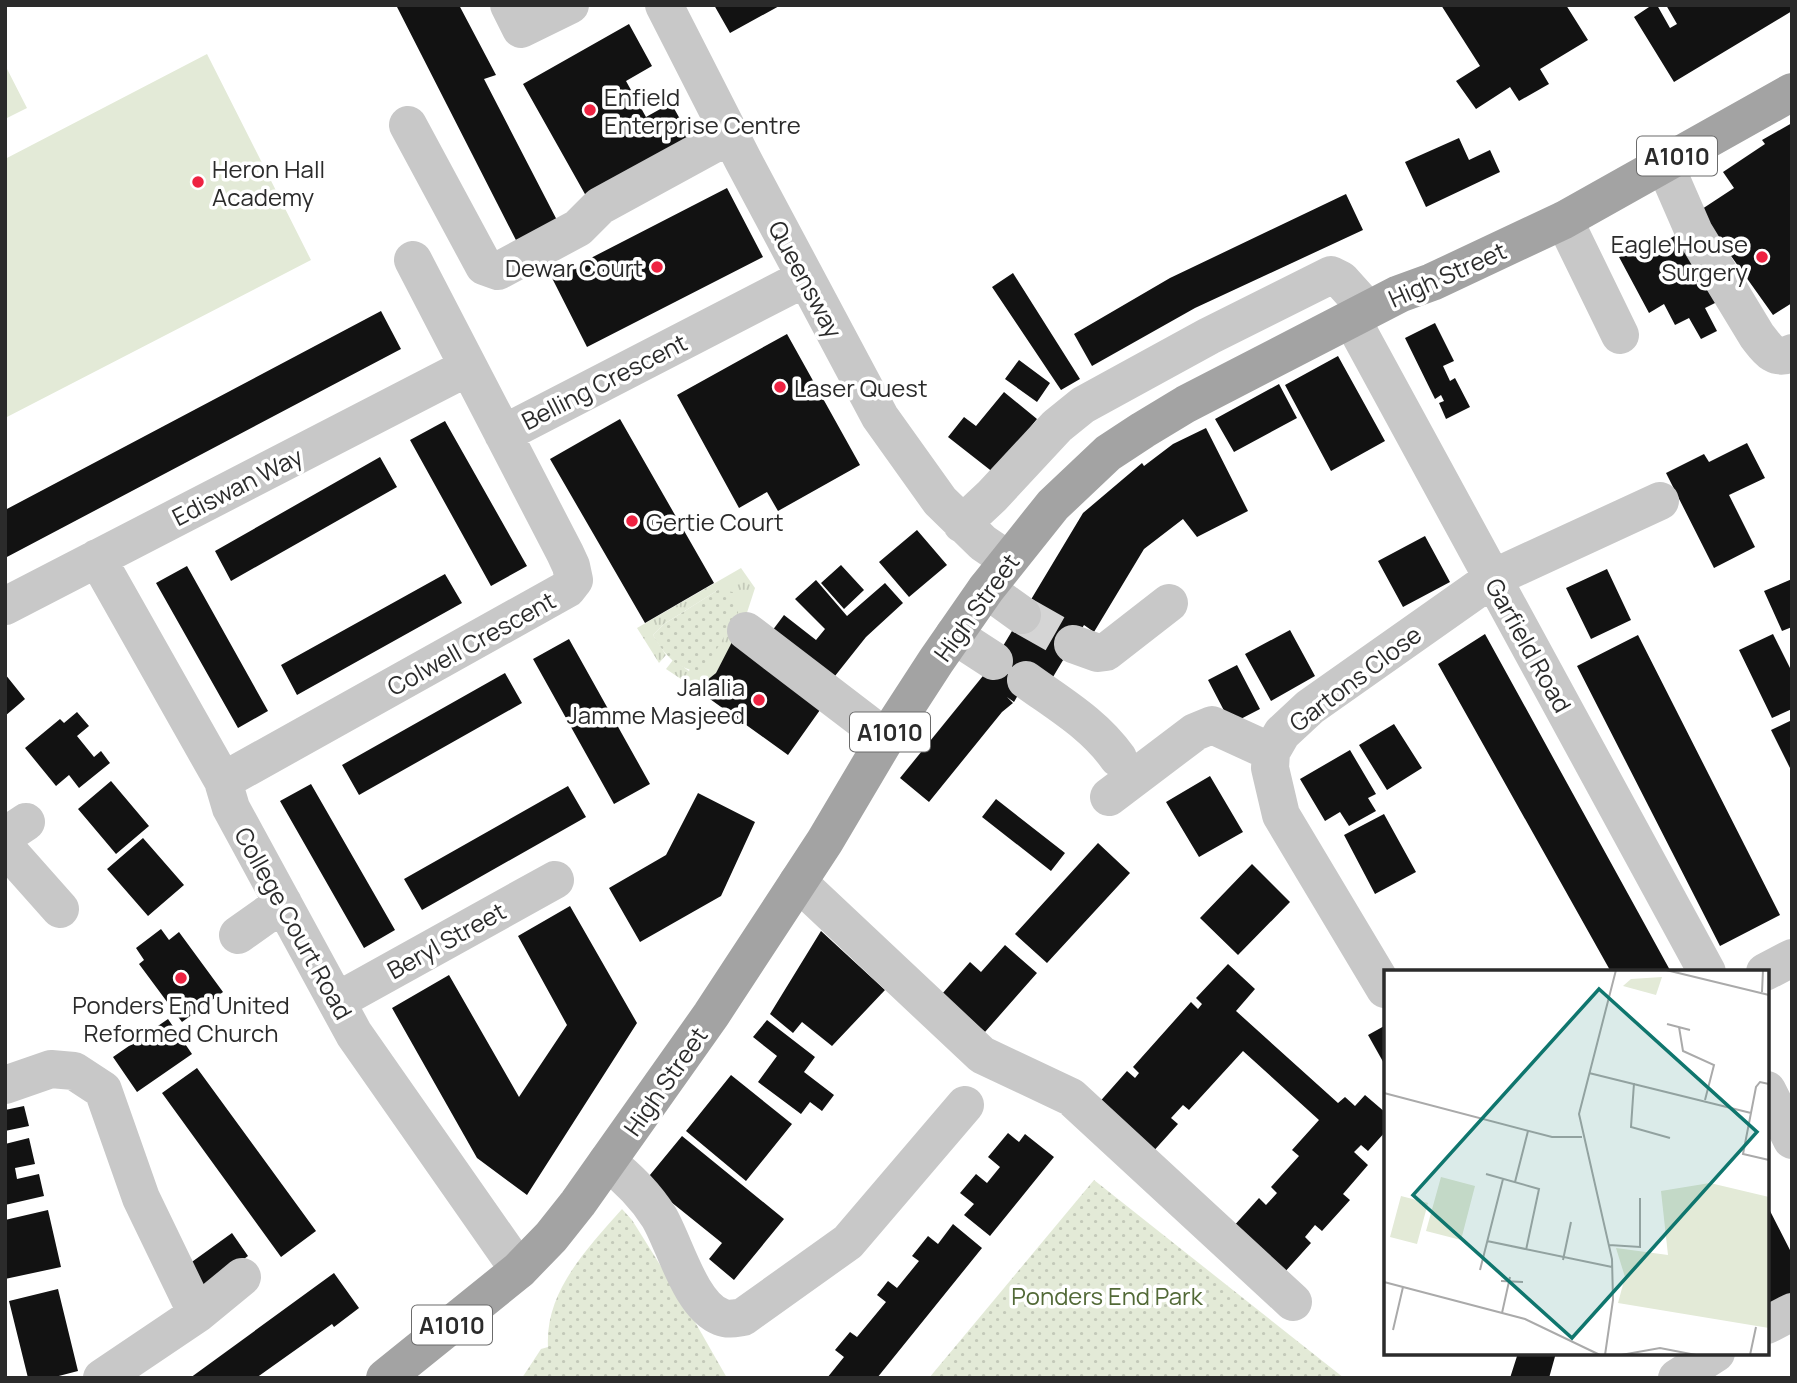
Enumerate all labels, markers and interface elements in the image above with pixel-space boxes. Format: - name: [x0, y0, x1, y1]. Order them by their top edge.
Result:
- place label: Enfield Enterprise Centre: [604, 80, 801, 141]
- marker: Enfield Enterprise Centre: [582, 102, 598, 118]
- road number: A1010: [1637, 136, 1717, 176]
- place label: Heron Hall Academy: [212, 152, 325, 213]
- marker: Heron Hall Academy: [190, 174, 206, 190]
- street label: Queensway: [761, 214, 851, 344]
- place label: Eagle House Surgery: [1611, 227, 1748, 288]
- street label: High Street: [1383, 233, 1511, 315]
- marker: Eagle House Surgery: [1754, 249, 1770, 265]
- place label: Dewar Court: [505, 251, 643, 284]
- marker: Dewar Court: [649, 259, 665, 275]
- street label: Belling Crescent: [516, 325, 692, 437]
- place label: Laser Quest: [794, 371, 928, 404]
- marker: Laser Quest: [772, 379, 788, 395]
- street label: Ediswan Way: [166, 439, 308, 533]
- place label: Gertie Court: [646, 505, 784, 538]
- marker: Gertie Court: [624, 513, 640, 529]
- street label: High Street: [926, 546, 1026, 668]
- street label: Garfield Road: [1478, 572, 1580, 718]
- street label: Colwell Crescent: [381, 583, 561, 703]
- street label: Gartons Close: [1282, 617, 1428, 739]
- place label: Jalalia Jamme Masjeed: [567, 670, 745, 731]
- marker: Jalalia Jamme Masjeed: [751, 692, 767, 708]
- road number: A1010: [850, 712, 930, 752]
- street label: College Court Road: [227, 821, 361, 1025]
- street label: Beryl Street: [381, 894, 511, 986]
- marker: Ponders End United Reformed Church: [173, 970, 189, 986]
- inset map: [1384, 970, 1769, 1355]
- place label: Ponders End United Reformed Church: [72, 988, 290, 1049]
- street label: High Street: [615, 1020, 715, 1142]
- park label: Ponders End Park: [1011, 1279, 1204, 1312]
- road number: A1010: [412, 1306, 492, 1344]

